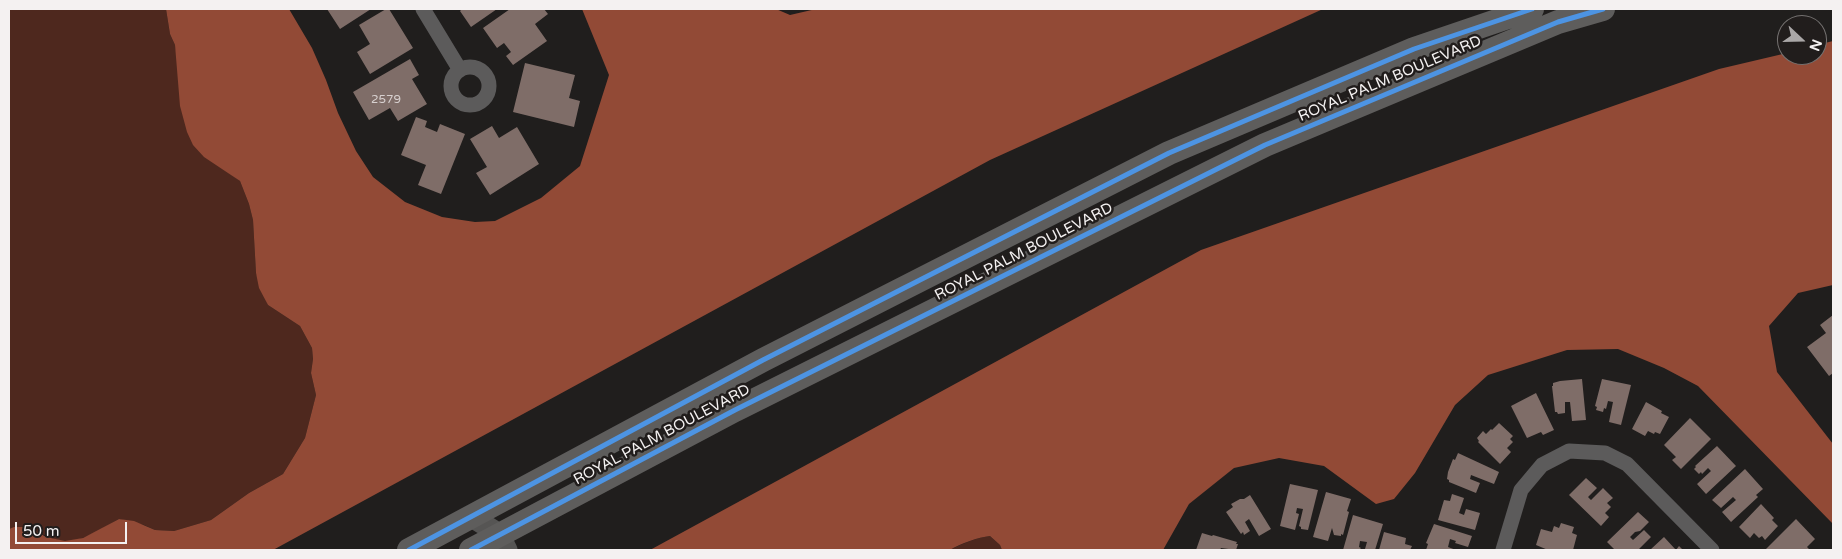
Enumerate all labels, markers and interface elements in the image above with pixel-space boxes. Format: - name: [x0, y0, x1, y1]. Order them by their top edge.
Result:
- north arrow: [1777, 15, 1827, 65]
- street label: ROYAL PALM BOULEVARD: [1296, 32, 1484, 126]
- text: N: [1806, 37, 1825, 53]
- house number: 2579: [371, 93, 401, 107]
- street label: ROYAL PALM BOULEVARD: [932, 199, 1116, 305]
- street label: ROYAL PALM BOULEVARD: [571, 381, 753, 489]
- scale bar: [18, 512, 130, 544]
- text: 50 m: [23, 522, 60, 540]

